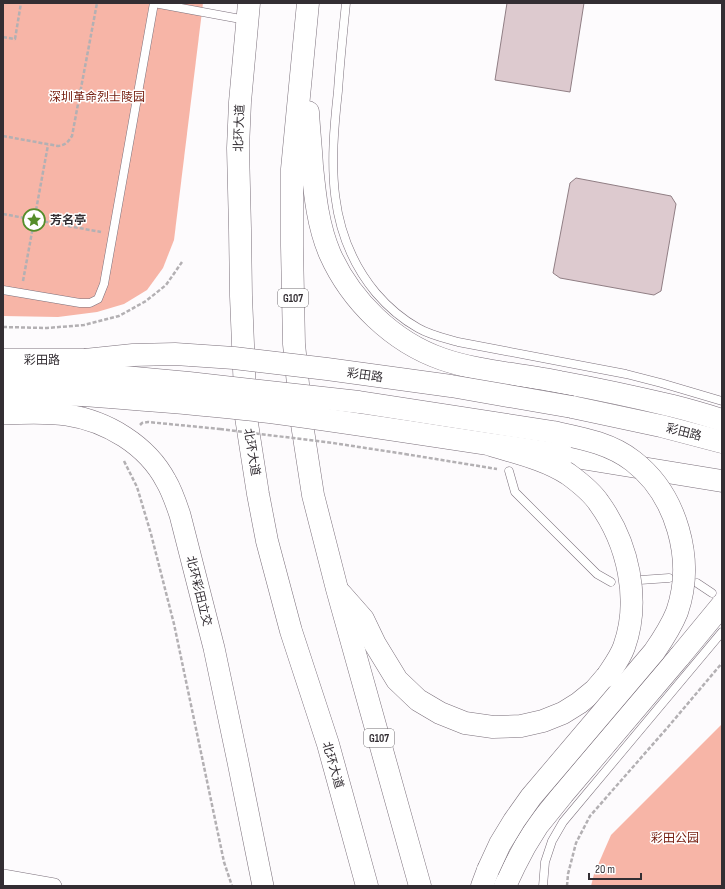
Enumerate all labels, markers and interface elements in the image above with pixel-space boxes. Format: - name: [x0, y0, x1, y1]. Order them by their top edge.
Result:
- park label: 深圳革命烈士陵园: [49, 90, 145, 105]
- street label: 北环大道: [231, 104, 248, 152]
- place icon: 芳名亭: [21, 207, 47, 233]
- place label: 芳名亭: [50, 213, 86, 228]
- road number: G107: [278, 289, 308, 307]
- street label: 彩田路: [24, 353, 60, 368]
- street label: 彩田路: [346, 366, 384, 385]
- street label: 彩田路: [665, 421, 703, 444]
- street label: 北环大道: [240, 427, 263, 477]
- street label: 北环彩田立交: [183, 554, 215, 628]
- road number: G107: [364, 729, 394, 747]
- street label: 北环大道: [319, 740, 346, 790]
- park label: 彩田公园: [651, 831, 699, 846]
- scale bar: [589, 855, 641, 881]
- text: 20 m: [595, 862, 615, 877]

